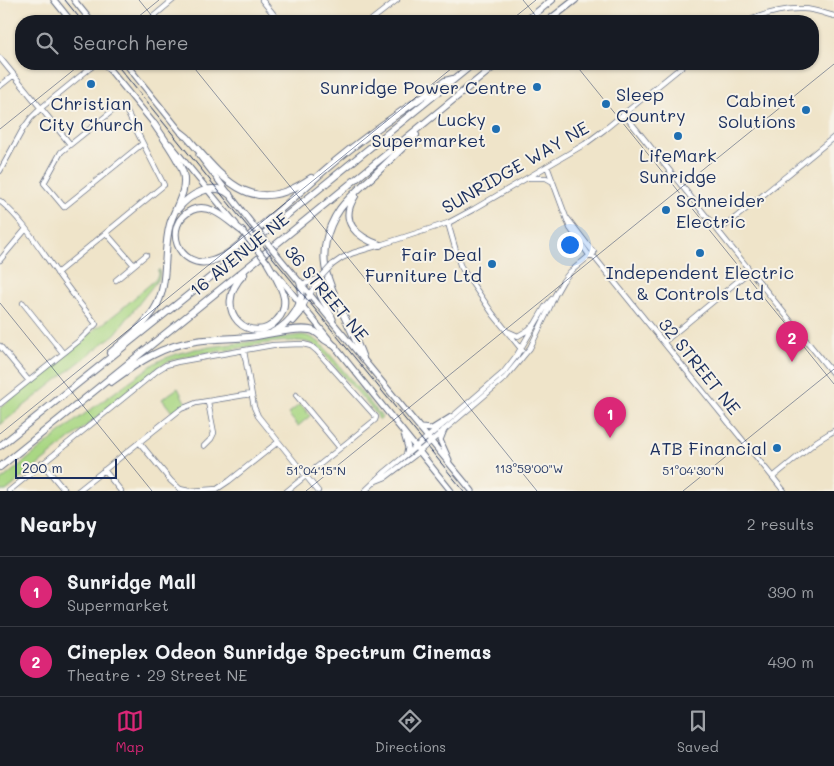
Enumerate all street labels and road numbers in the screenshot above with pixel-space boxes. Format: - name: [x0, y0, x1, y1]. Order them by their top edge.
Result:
- street label: SUNRIDGE WAY NE: [437, 115, 593, 219]
- street label: 16 AVENUE NE: [184, 207, 294, 301]
- street label: 36 STREET NE: [280, 240, 374, 346]
- street label: 32 STREET NE: [654, 313, 746, 419]

